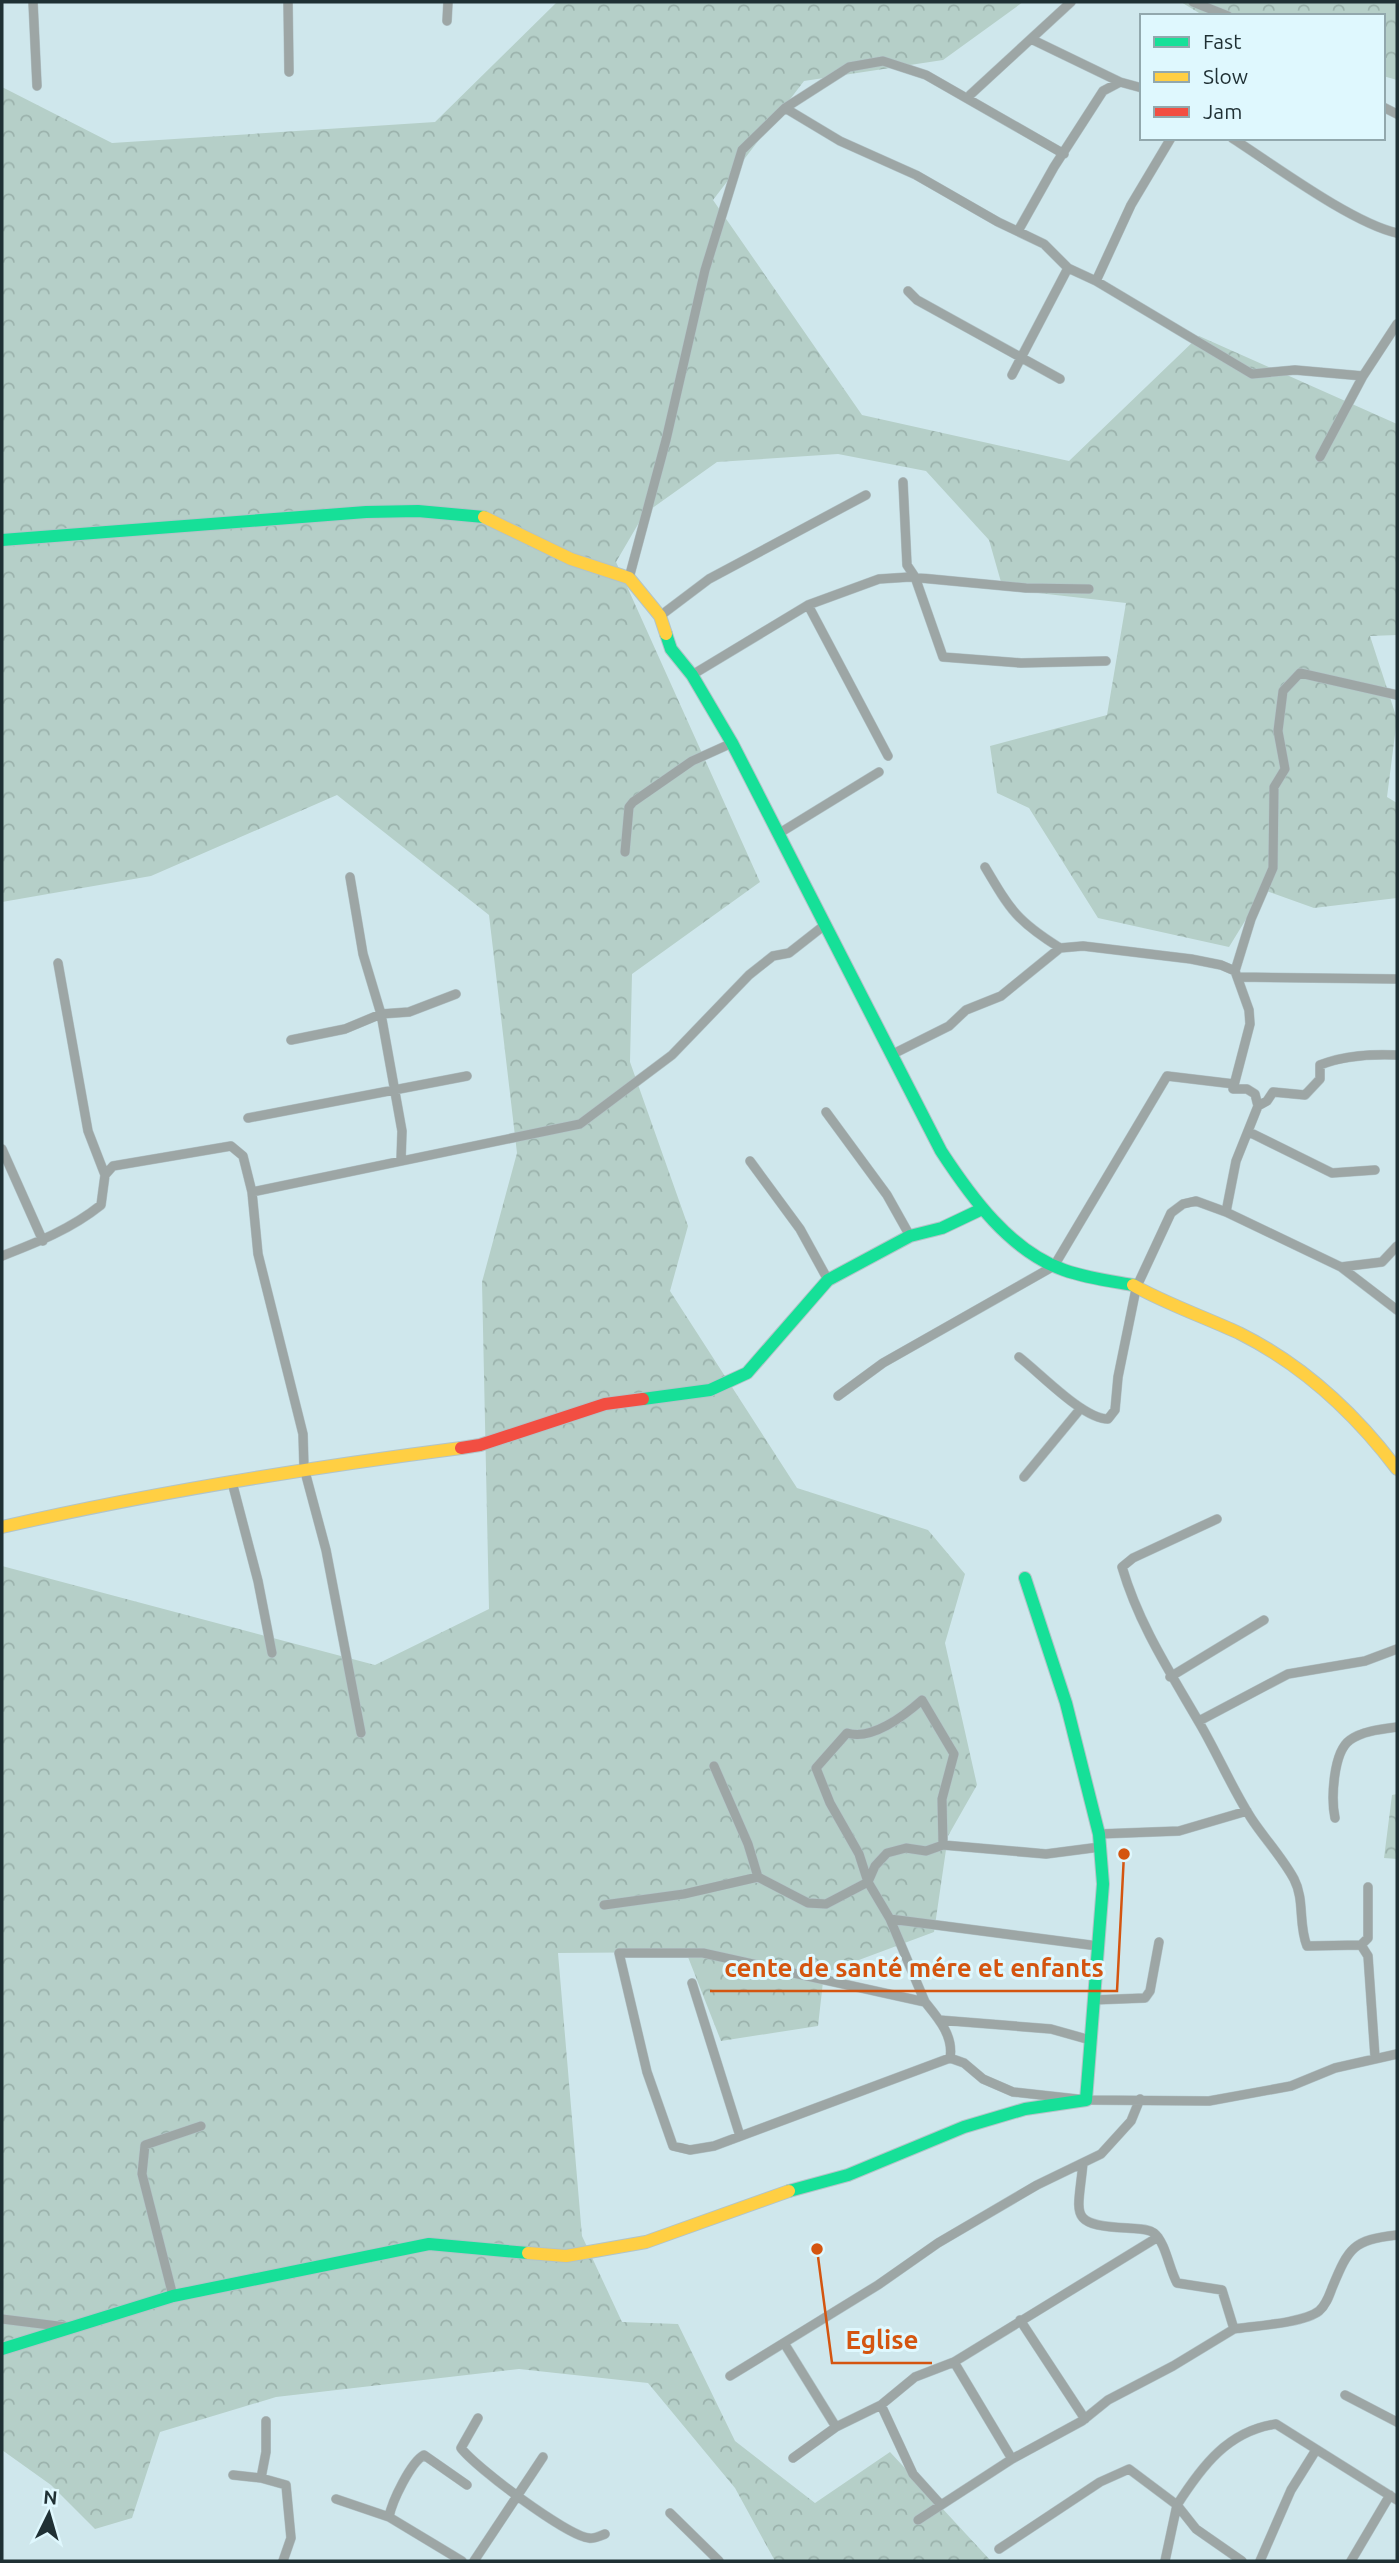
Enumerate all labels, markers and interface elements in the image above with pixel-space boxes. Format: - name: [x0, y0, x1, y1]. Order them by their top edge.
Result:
- legend: [1140, 14, 1385, 140]
- text: Fast: [1203, 29, 1241, 53]
- text: Slow: [1203, 64, 1248, 88]
- text: Jam: [1203, 99, 1242, 123]
- callout: cente de santé mére et enfants: [710, 1944, 1117, 1991]
- text: cente de santé mére et enfants: [724, 1953, 1104, 1982]
- callout: Eglise: [832, 2316, 932, 2363]
- text: Eglise: [846, 2325, 918, 2354]
- north arrow: [14, 2479, 84, 2549]
- text: N: [42, 2485, 59, 2509]

